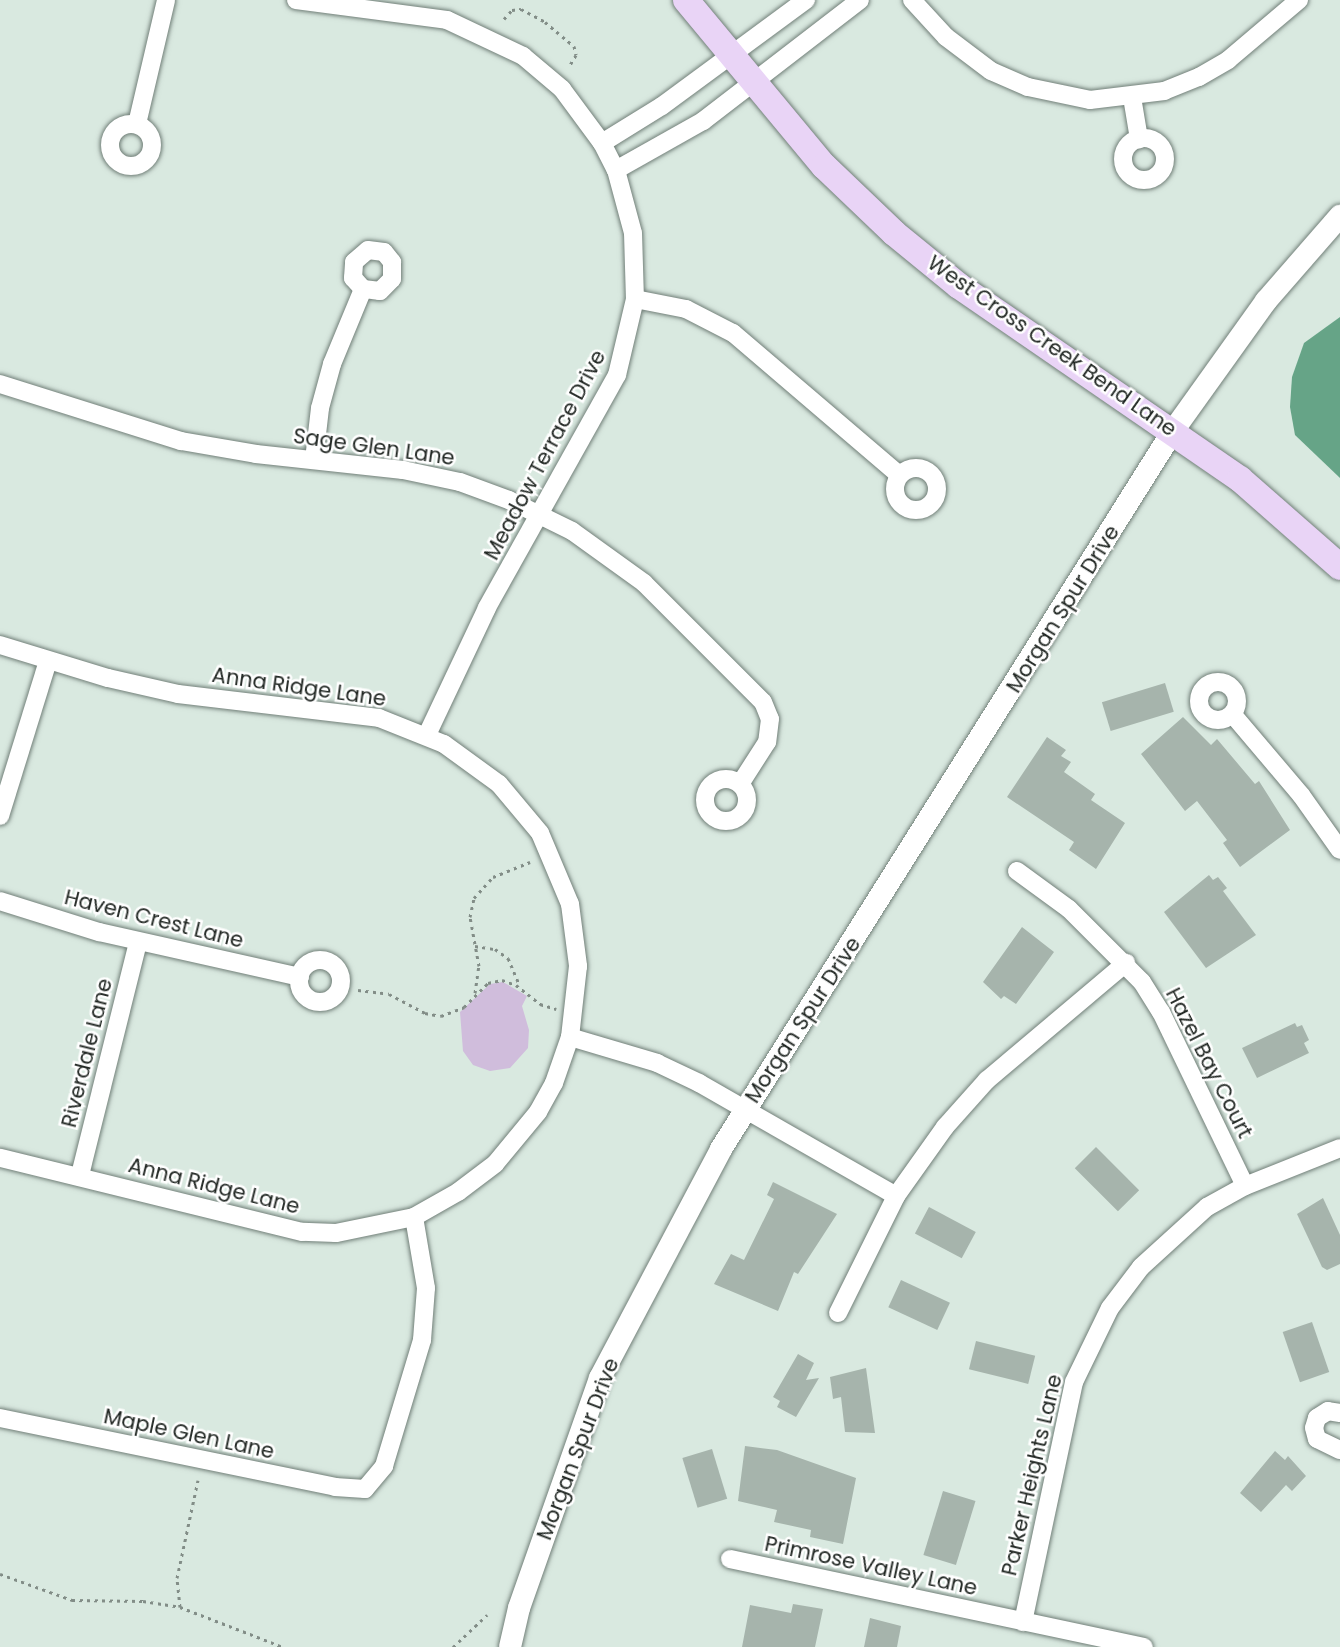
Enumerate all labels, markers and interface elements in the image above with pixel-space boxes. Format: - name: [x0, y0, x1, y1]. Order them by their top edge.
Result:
- street label: West Cross Creek Bend Lane: [923, 250, 1181, 442]
- street label: Meadow Terrace Drive: [479, 346, 611, 564]
- street label: Sage Glen Lane: [292, 423, 456, 471]
- street label: Morgan Spur Drive: [1001, 521, 1125, 697]
- street label: Anna Ridge Lane: [210, 662, 388, 712]
- street label: Haven Crest Lane: [62, 885, 246, 953]
- street label: Morgan Spur Drive: [740, 932, 866, 1108]
- street label: Riverdale Lane: [56, 976, 118, 1130]
- street label: Hazel Bay Court: [1160, 984, 1258, 1142]
- street label: Anna Ridge Lane: [126, 1153, 302, 1219]
- street label: Morgan Spur Drive: [532, 1354, 624, 1544]
- street label: Parker Heights Lane: [997, 1372, 1067, 1578]
- street label: Maple Glen Lane: [101, 1404, 277, 1464]
- street label: Primrose Valley Lane: [762, 1531, 980, 1601]

